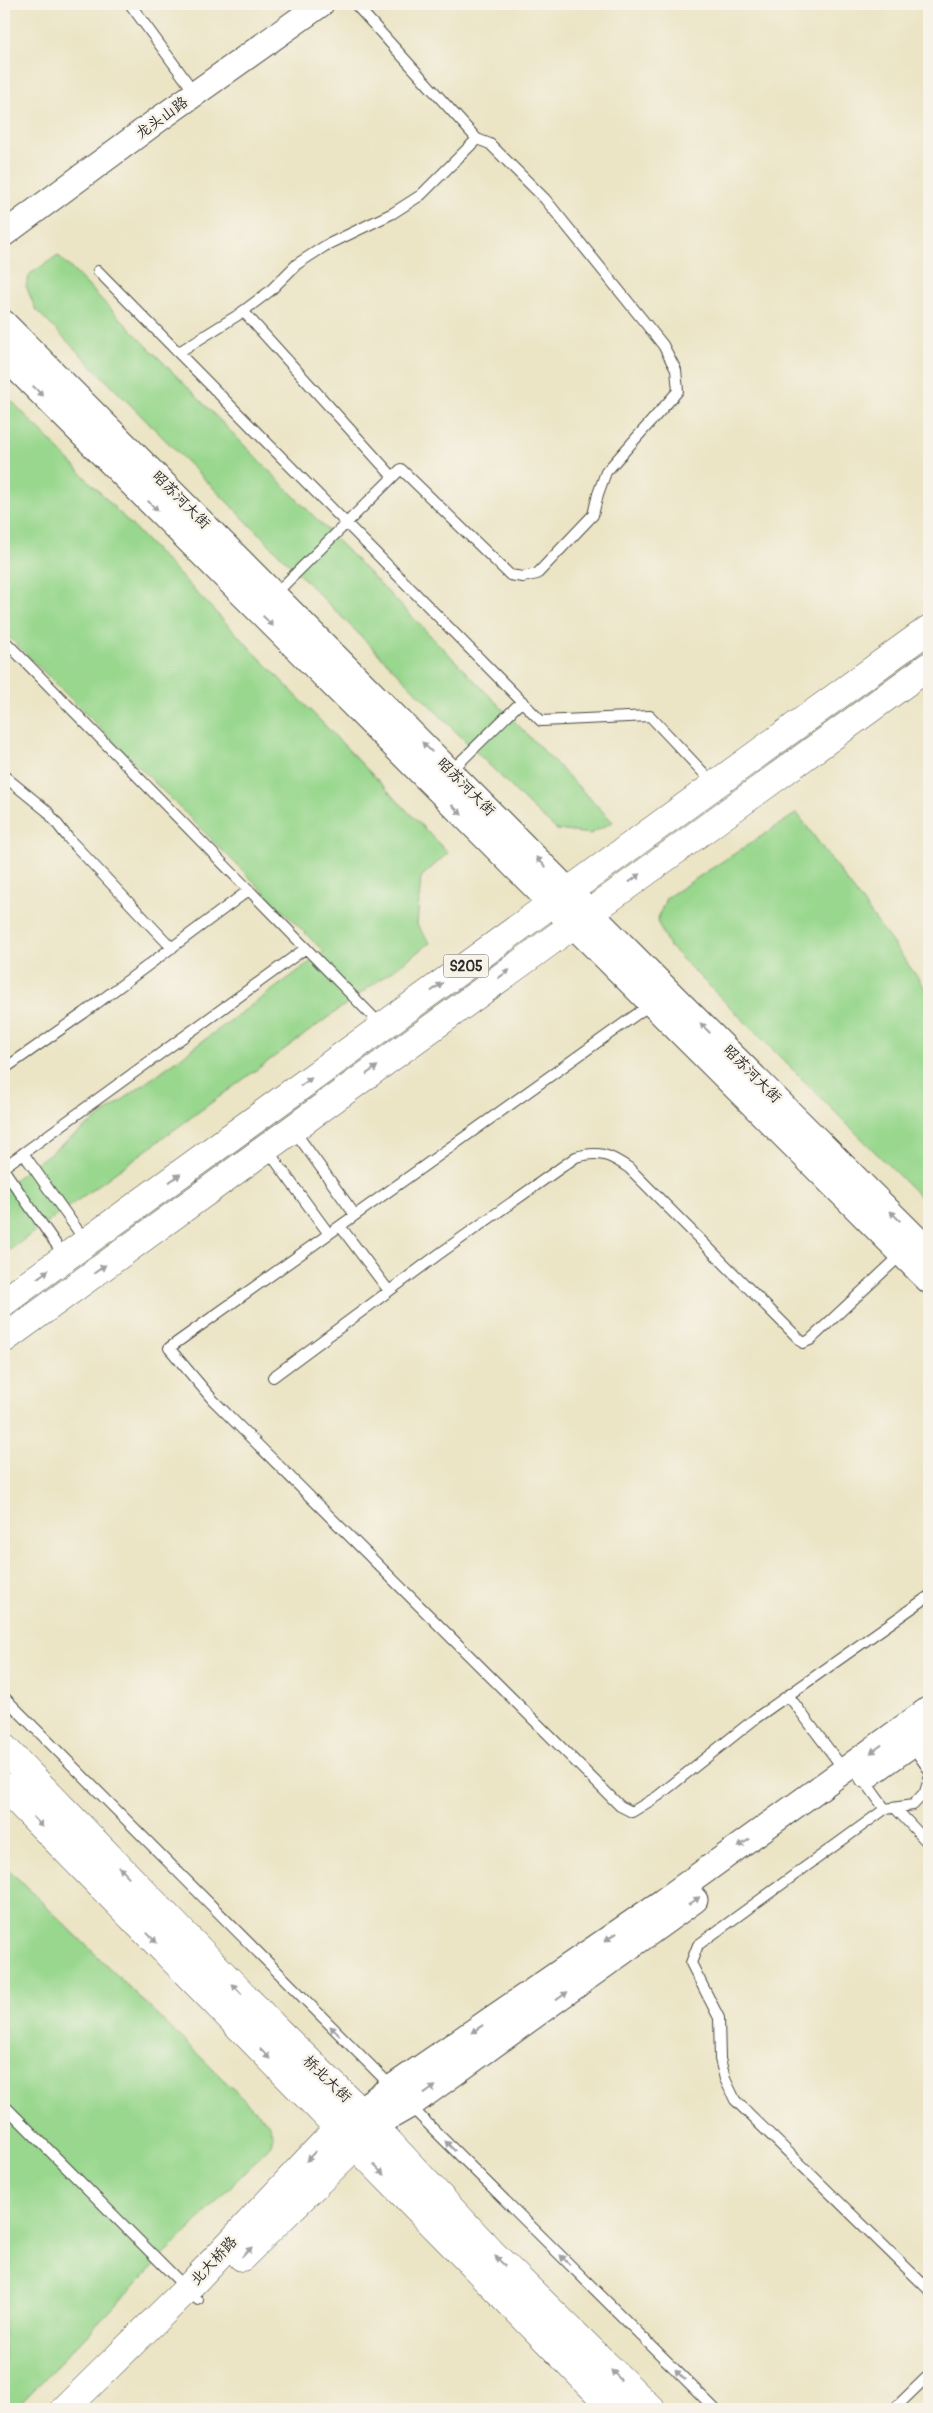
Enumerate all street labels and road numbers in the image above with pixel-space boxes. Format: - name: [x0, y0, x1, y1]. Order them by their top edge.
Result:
- street label: 龙头山路: [132, 93, 192, 143]
- street label: 昭苏河大街: [148, 467, 214, 533]
- street label: 昭苏河大街: [433, 754, 499, 820]
- road number: S205: [444, 954, 488, 978]
- street label: 昭苏河大街: [719, 1041, 785, 1107]
- street label: 桥北大街: [299, 2051, 355, 2107]
- street label: 北大桥路: [187, 2233, 241, 2289]

